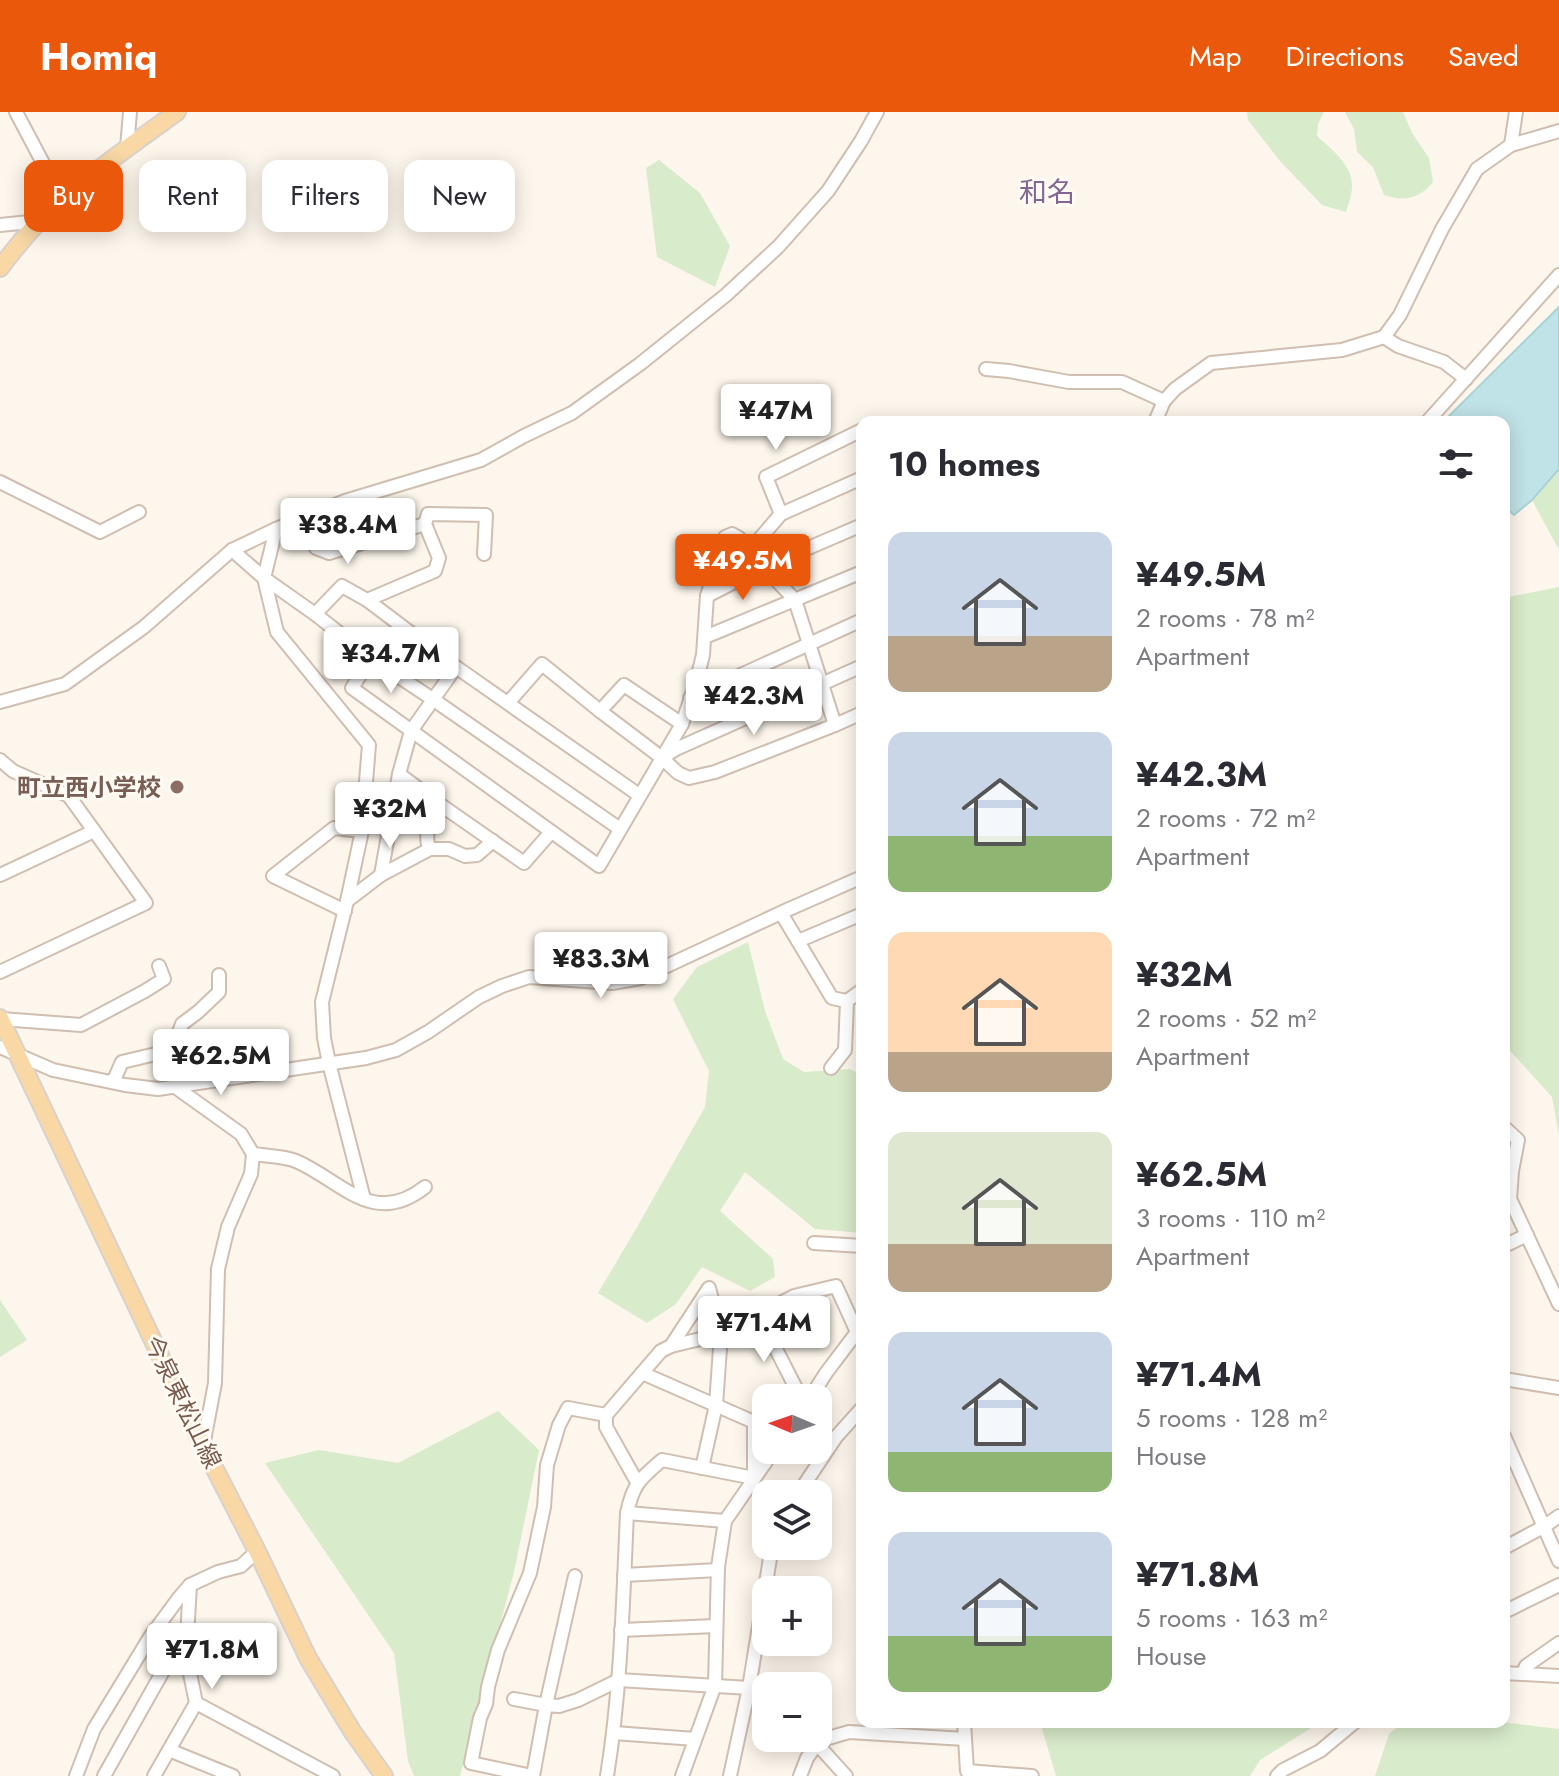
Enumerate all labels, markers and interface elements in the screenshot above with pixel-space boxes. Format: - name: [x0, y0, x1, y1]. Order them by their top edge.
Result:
- text: Homiq: [40, 29, 157, 84]
- text: Map: [1189, 36, 1241, 77]
- text: Directions: [1285, 36, 1404, 77]
- text: Saved: [1448, 36, 1519, 77]
- chip: Buy: [24, 160, 123, 232]
- chip: Rent: [139, 160, 246, 232]
- chip: Filters: [262, 160, 388, 232]
- chip: New: [404, 160, 515, 232]
- district label: 和名: [1019, 172, 1075, 213]
- pin: ¥47M: [729, 384, 823, 452]
- text: ¥47M: [739, 391, 813, 429]
- text: 10 homes: [888, 440, 1040, 489]
- icon: filters: [1434, 442, 1478, 486]
- pin: ¥38.4M: [283, 498, 413, 566]
- text: ¥38.4M: [298, 505, 398, 543]
- pin: ¥49.5M: [678, 534, 808, 602]
- text: ¥49.5M: [693, 541, 793, 579]
- text: ¥49.5M: [1136, 550, 1266, 599]
- icon: home: [952, 564, 1048, 660]
- text: 2 rooms · 78 m²: [1136, 599, 1315, 637]
- pin: ¥34.7M: [326, 627, 456, 695]
- text: ¥34.7M: [342, 634, 440, 672]
- text: Apartment: [1136, 637, 1249, 675]
- pin: ¥42.3M: [689, 669, 819, 737]
- text: ¥42.3M: [704, 676, 804, 714]
- text: ¥42.3M: [1136, 750, 1267, 799]
- icon: home: [952, 764, 1048, 860]
- place label: 町立西小学校: [17, 770, 161, 805]
- marker: 町立西小学校: [168, 778, 186, 796]
- pin: ¥32M: [343, 782, 437, 850]
- text: ¥32M: [353, 789, 427, 827]
- text: 2 rooms · 72 m²: [1136, 799, 1315, 837]
- text: Apartment: [1136, 837, 1249, 875]
- pin: ¥83.3M: [536, 932, 666, 1000]
- text: ¥83.3M: [552, 939, 650, 977]
- text: ¥32M: [1136, 950, 1232, 999]
- icon: home: [952, 964, 1048, 1060]
- text: 2 rooms · 52 m²: [1136, 999, 1316, 1037]
- pin: ¥62.5M: [156, 1029, 286, 1097]
- text: ¥62.5M: [171, 1036, 271, 1074]
- text: Apartment: [1136, 1037, 1249, 1075]
- text: ¥62.5M: [1136, 1150, 1267, 1199]
- icon: home: [952, 1164, 1048, 1260]
- text: 3 rooms · 110 m²: [1136, 1199, 1325, 1237]
- text: Apartment: [1136, 1237, 1249, 1275]
- pin: ¥71.4M: [699, 1296, 829, 1364]
- text: ¥71.4M: [716, 1303, 812, 1341]
- street label: 今泉東松山線: [136, 1330, 230, 1474]
- text: ¥71.4M: [1136, 1350, 1262, 1399]
- icon: home: [952, 1364, 1048, 1460]
- north arrow: [752, 1384, 832, 1464]
- map controls: [752, 1384, 832, 1752]
- text: 5 rooms · 128 m²: [1136, 1399, 1327, 1437]
- text: House: [1136, 1437, 1206, 1475]
- button: layers: [752, 1480, 832, 1560]
- text: ¥71.8M: [1136, 1550, 1259, 1599]
- icon: home: [952, 1564, 1048, 1660]
- button: +: [752, 1576, 832, 1656]
- text: 5 rooms · 163 m²: [1136, 1599, 1328, 1637]
- pin: ¥71.8M: [147, 1623, 277, 1691]
- text: ¥71.8M: [165, 1630, 259, 1668]
- text: House: [1136, 1637, 1206, 1675]
- button: −: [752, 1672, 832, 1752]

